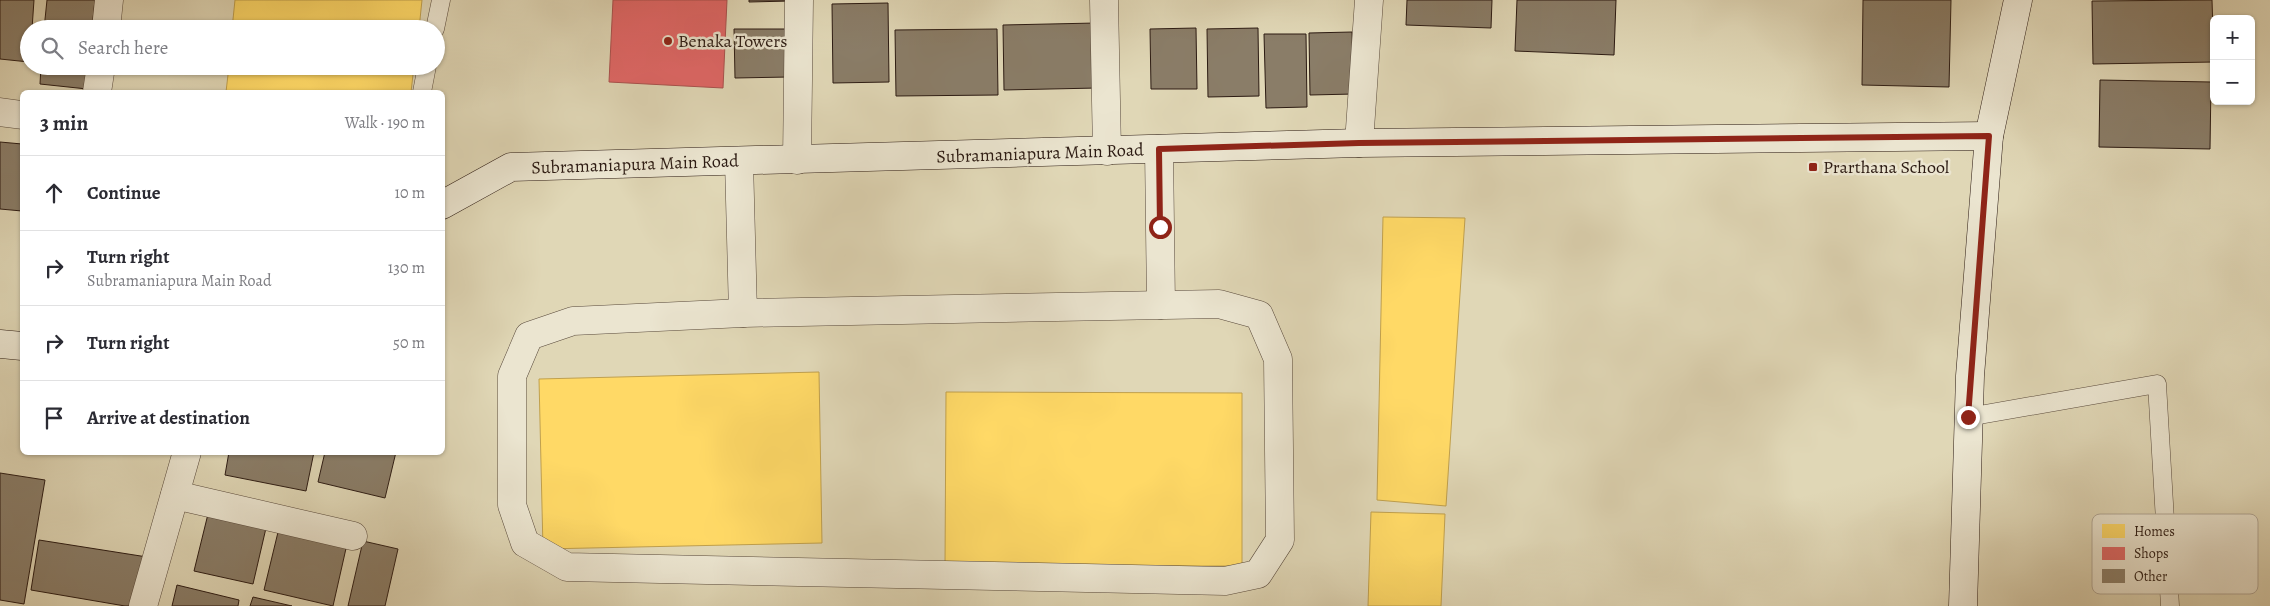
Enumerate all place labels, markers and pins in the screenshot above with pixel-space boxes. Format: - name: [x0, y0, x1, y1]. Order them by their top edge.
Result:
- place label: Benaka Towers: [678, 29, 787, 53]
- marker: Benaka Towers: [662, 35, 674, 47]
- place label: Prarthana School: [1823, 155, 1950, 179]
- marker: Prarthana School: [1807, 161, 1819, 173]

